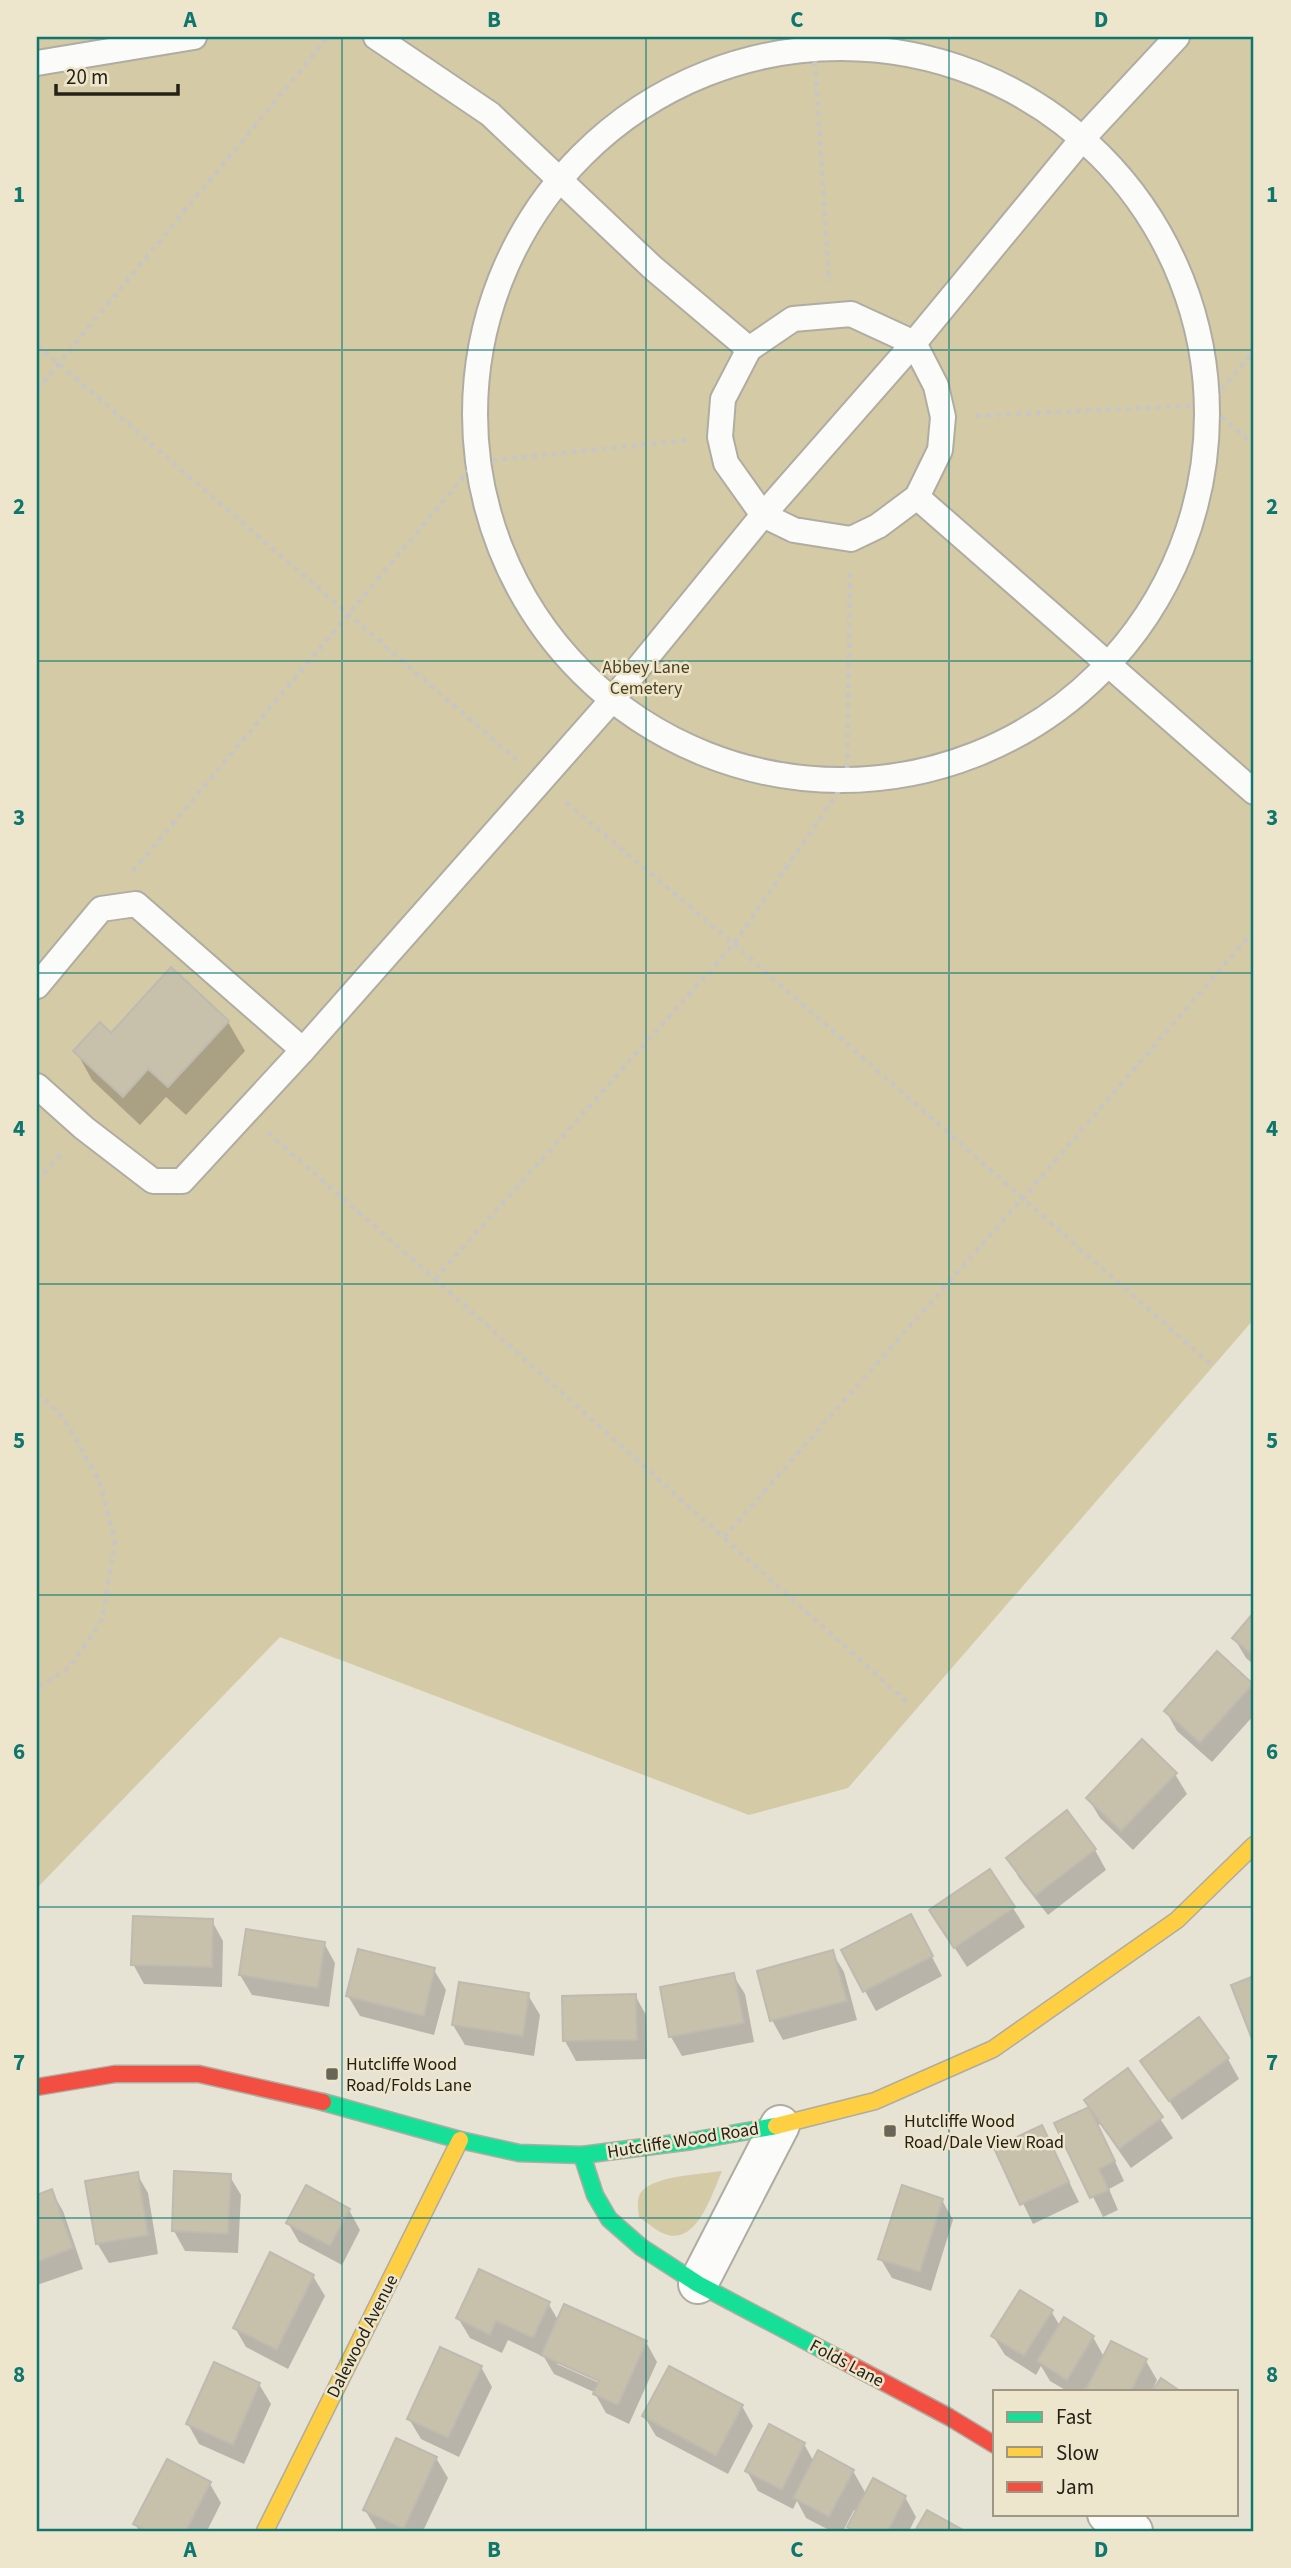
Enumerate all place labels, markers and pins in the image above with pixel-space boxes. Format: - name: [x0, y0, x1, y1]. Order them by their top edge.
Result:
- place label: Hutcliffe Wood Road/Folds Lane: [346, 2052, 472, 2098]
- marker: Hutcliffe Wood Road/Folds Lane: [324, 2066, 340, 2082]
- place label: Hutcliffe Wood Road/Dale View Road: [904, 2109, 1064, 2155]
- marker: Hutcliffe Wood Road/Dale View Road: [882, 2123, 898, 2139]

